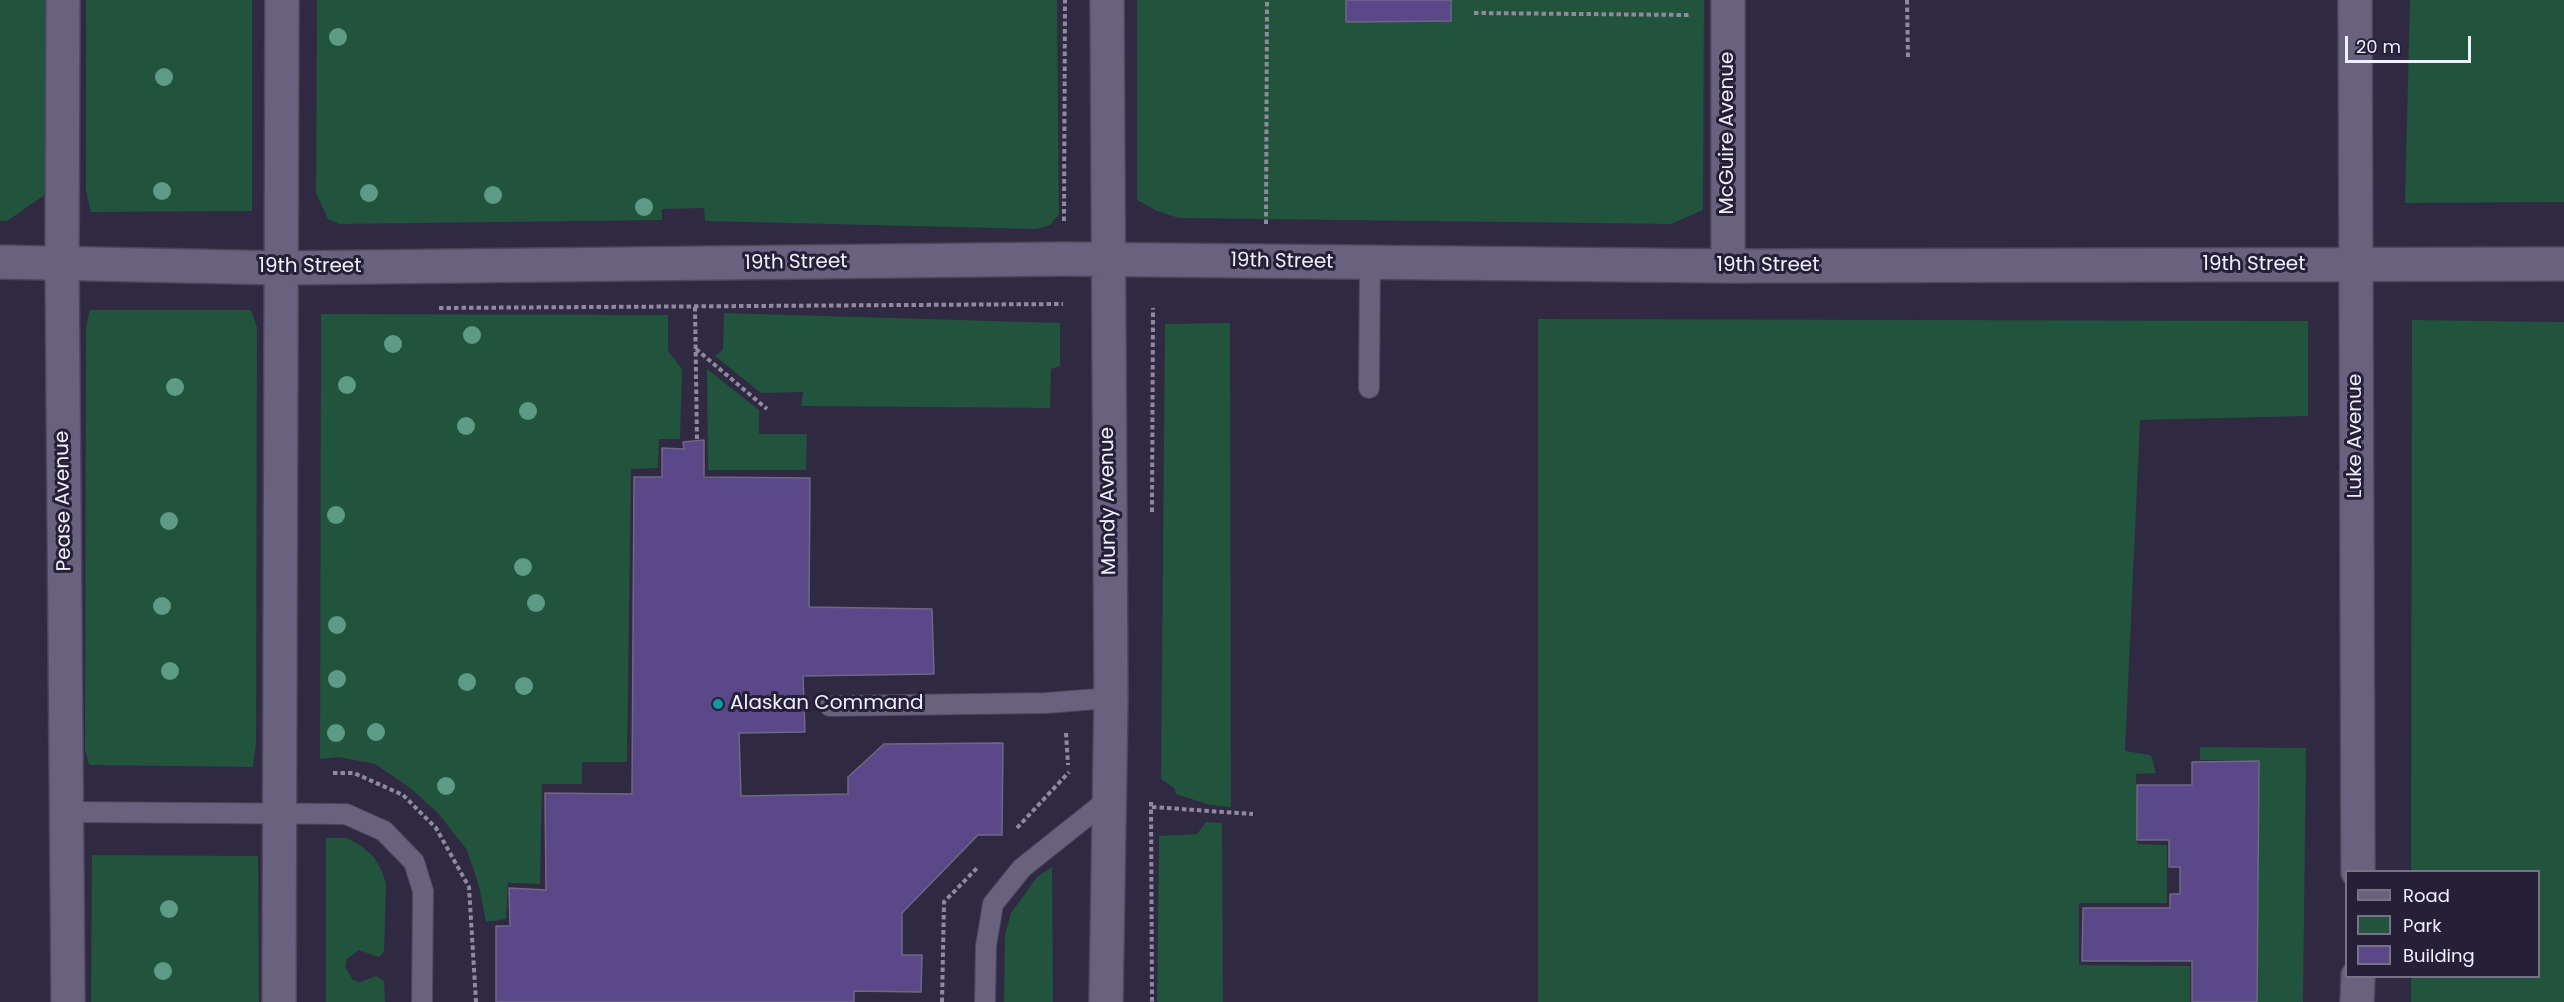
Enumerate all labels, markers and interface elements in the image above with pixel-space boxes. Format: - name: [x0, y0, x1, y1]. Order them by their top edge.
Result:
- scale bar: [2348, 24, 2474, 62]
- text: 20 m: [2356, 34, 2401, 59]
- street label: McGuire Avenue: [1716, 52, 1740, 214]
- street label: 19th Street: [1230, 249, 1334, 275]
- street label: 19th Street: [744, 250, 848, 276]
- street label: 19th Street: [2203, 253, 2305, 277]
- street label: 19th Street: [1717, 254, 1819, 278]
- street label: 19th Street: [259, 255, 361, 279]
- street label: Luke Avenue: [2344, 374, 2368, 498]
- street label: Mundy Avenue: [1096, 427, 1122, 575]
- street label: Pease Avenue: [51, 430, 77, 572]
- place label: Alaskan Command: [730, 692, 924, 716]
- marker: Alaskan Command: [711, 697, 725, 711]
- legend: [2345, 870, 2540, 978]
- text: Road: [2403, 883, 2450, 908]
- text: Park: [2403, 913, 2442, 938]
- text: Building: [2403, 943, 2475, 968]

